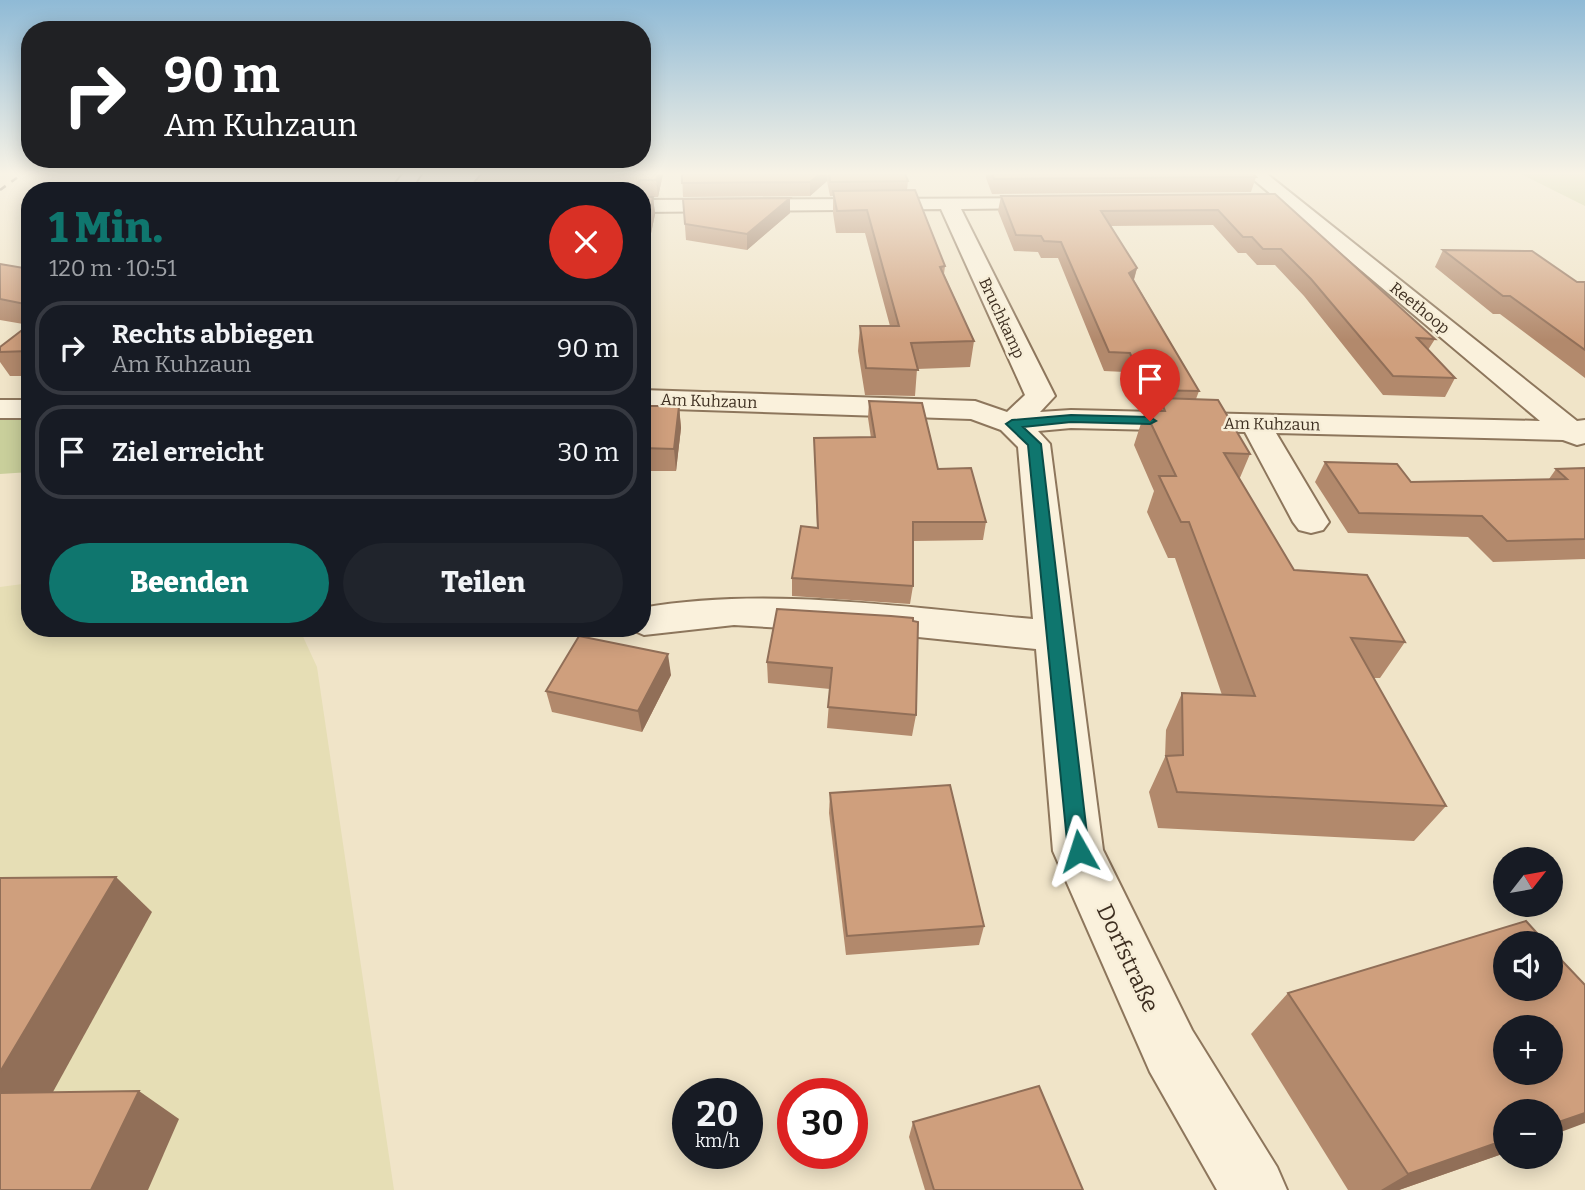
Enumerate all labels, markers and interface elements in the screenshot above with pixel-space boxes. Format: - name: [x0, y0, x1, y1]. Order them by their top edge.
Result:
- text: 90 m: [164, 46, 280, 105]
- icon: right: [49, 49, 140, 140]
- text: Am Kuhzaun: [164, 106, 357, 144]
- text: 1 Min.: [49, 203, 163, 253]
- button: close: [549, 205, 623, 279]
- text: 120 m · 10:51: [49, 254, 176, 282]
- street label: Bruchkamp: [975, 275, 1029, 361]
- street label: Reethoop: [1386, 278, 1454, 338]
- text: Rechts abbiegen: [112, 319, 314, 350]
- icon: right: [53, 329, 91, 367]
- text: 90 m: [557, 333, 619, 364]
- pin: [1120, 349, 1180, 421]
- text: Am Kuhzaun: [112, 350, 251, 378]
- icon: arrive: [1131, 360, 1169, 398]
- street label: Am Kuhzaun: [660, 390, 758, 412]
- street label: Am Kuhzaun: [1223, 414, 1321, 434]
- icon: arrive: [53, 433, 91, 471]
- text: Ziel erreicht: [112, 437, 264, 468]
- text: 30 m: [558, 437, 619, 468]
- button: Beenden: [49, 543, 329, 623]
- button: Teilen: [343, 543, 623, 623]
- position arrow: [1042, 814, 1116, 888]
- north arrow: [1493, 847, 1563, 917]
- map controls: [1493, 847, 1563, 1169]
- street label: Dorfstraße: [1091, 899, 1165, 1017]
- button: sound: [1493, 931, 1563, 1001]
- button: +: [1493, 1015, 1563, 1085]
- speed limit sign: 30: [777, 1078, 868, 1169]
- text: 20: [697, 1093, 738, 1135]
- button: −: [1493, 1099, 1563, 1169]
- text: km/h: [695, 1130, 740, 1152]

